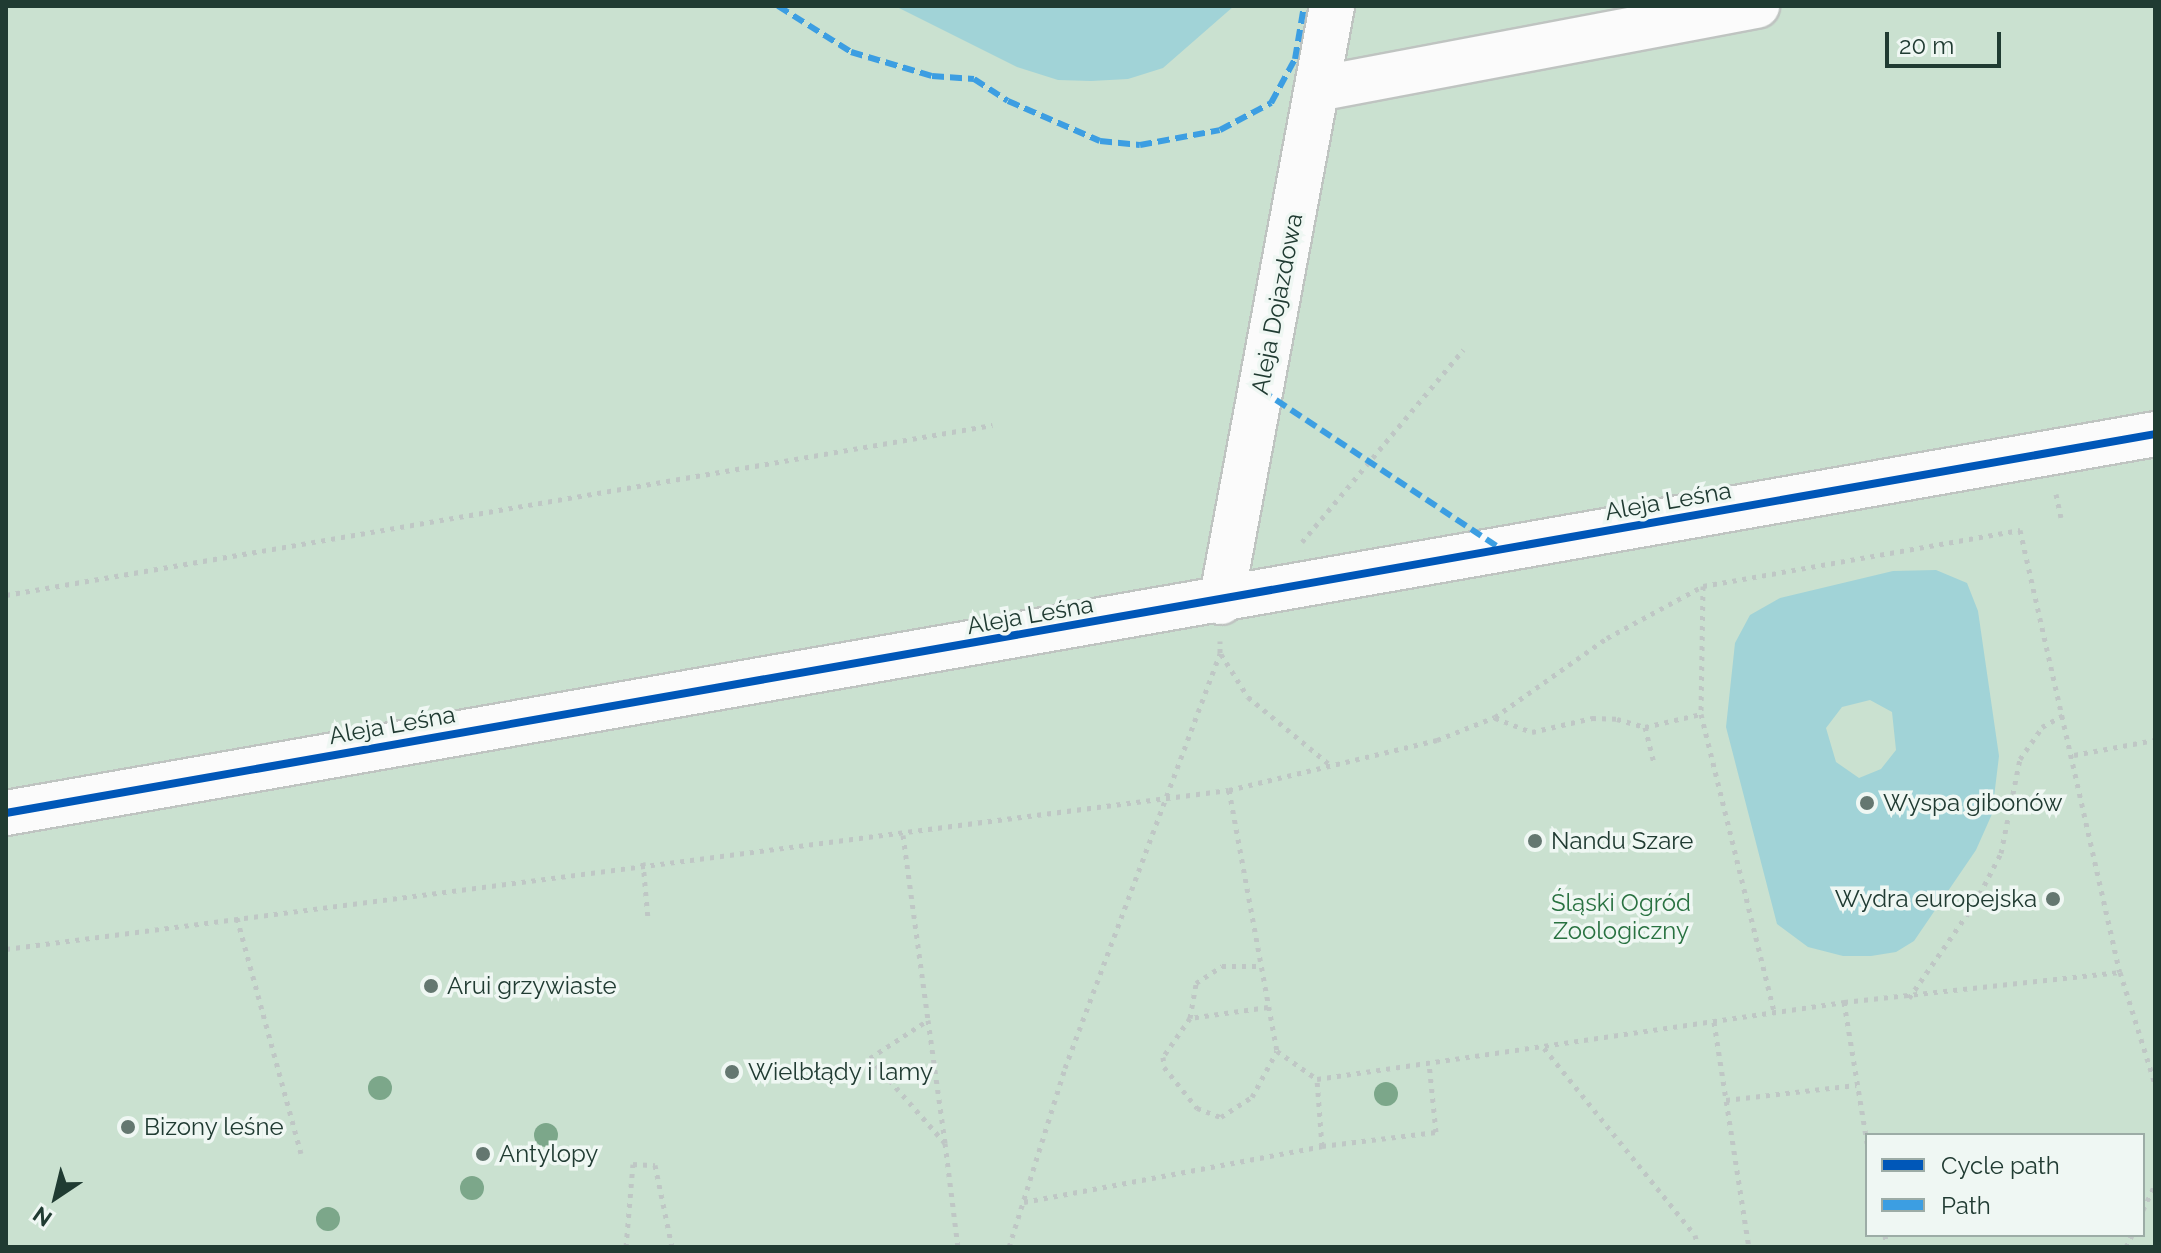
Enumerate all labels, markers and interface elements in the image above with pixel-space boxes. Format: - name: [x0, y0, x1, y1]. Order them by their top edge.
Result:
- scale bar: [1889, 16, 2005, 66]
- text: 20 m: [1899, 31, 1954, 60]
- street label: Aleja Dojazdowa: [1245, 211, 1309, 397]
- street label: Aleja Leśna: [1603, 476, 1733, 526]
- street label: Aleja Leśna: [965, 590, 1095, 640]
- street label: Aleja Leśna: [327, 700, 457, 750]
- place label: Wyspa gibonów: [1883, 789, 2063, 817]
- marker: Wyspa gibonów: [1858, 794, 1876, 812]
- place label: Nandu Szare: [1551, 827, 1693, 855]
- marker: Nandu Szare: [1526, 832, 1544, 850]
- place label: Wydra europejska: [1835, 885, 2037, 913]
- park label: Śląski Ogród Zoologiczny: [1551, 889, 1691, 945]
- marker: Wydra europejska: [2044, 890, 2062, 908]
- place label: Arui grzywiaste: [447, 972, 617, 1000]
- marker: Arui grzywiaste: [422, 977, 440, 995]
- place label: Wielbłądy i lamy: [748, 1058, 934, 1086]
- marker: Wielbłądy i lamy: [723, 1063, 741, 1081]
- place label: Bizony leśne: [144, 1113, 284, 1141]
- marker: Bizony leśne: [119, 1118, 137, 1136]
- legend: [1865, 1133, 2145, 1237]
- place label: Antylopy: [499, 1140, 598, 1168]
- marker: Antylopy: [474, 1145, 492, 1163]
- text: Cycle path: [1941, 1151, 2060, 1180]
- north arrow: [16, 1157, 96, 1237]
- text: Path: [1941, 1191, 1991, 1220]
- text: N: [28, 1201, 57, 1232]

